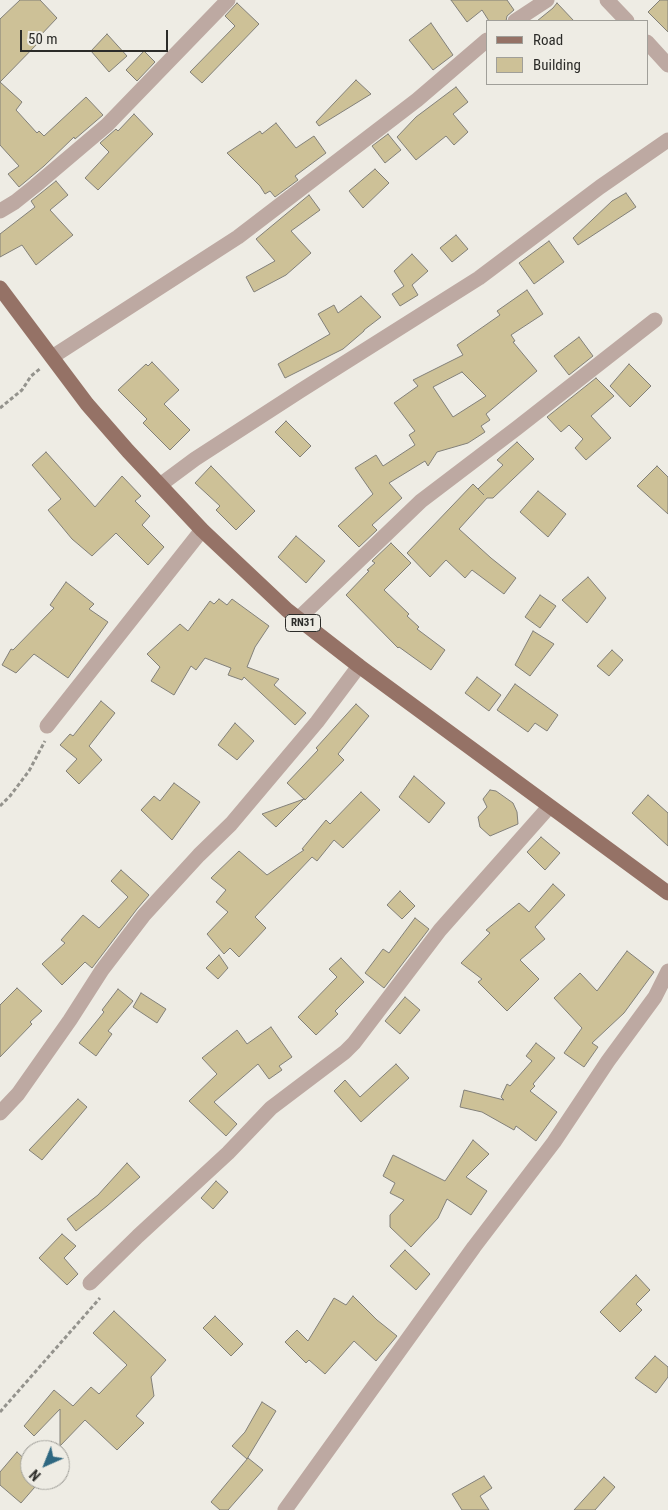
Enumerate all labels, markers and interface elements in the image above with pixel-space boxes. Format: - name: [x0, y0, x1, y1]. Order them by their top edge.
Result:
- scale bar: [22, 20, 170, 52]
- legend: [486, 20, 648, 85]
- text: 50 m: [28, 30, 58, 48]
- text: Road: [533, 31, 563, 49]
- text: Building: [533, 56, 581, 74]
- road number: RN31: [286, 614, 320, 632]
- north arrow: [20, 1440, 70, 1490]
- text: N: [27, 1466, 44, 1484]

